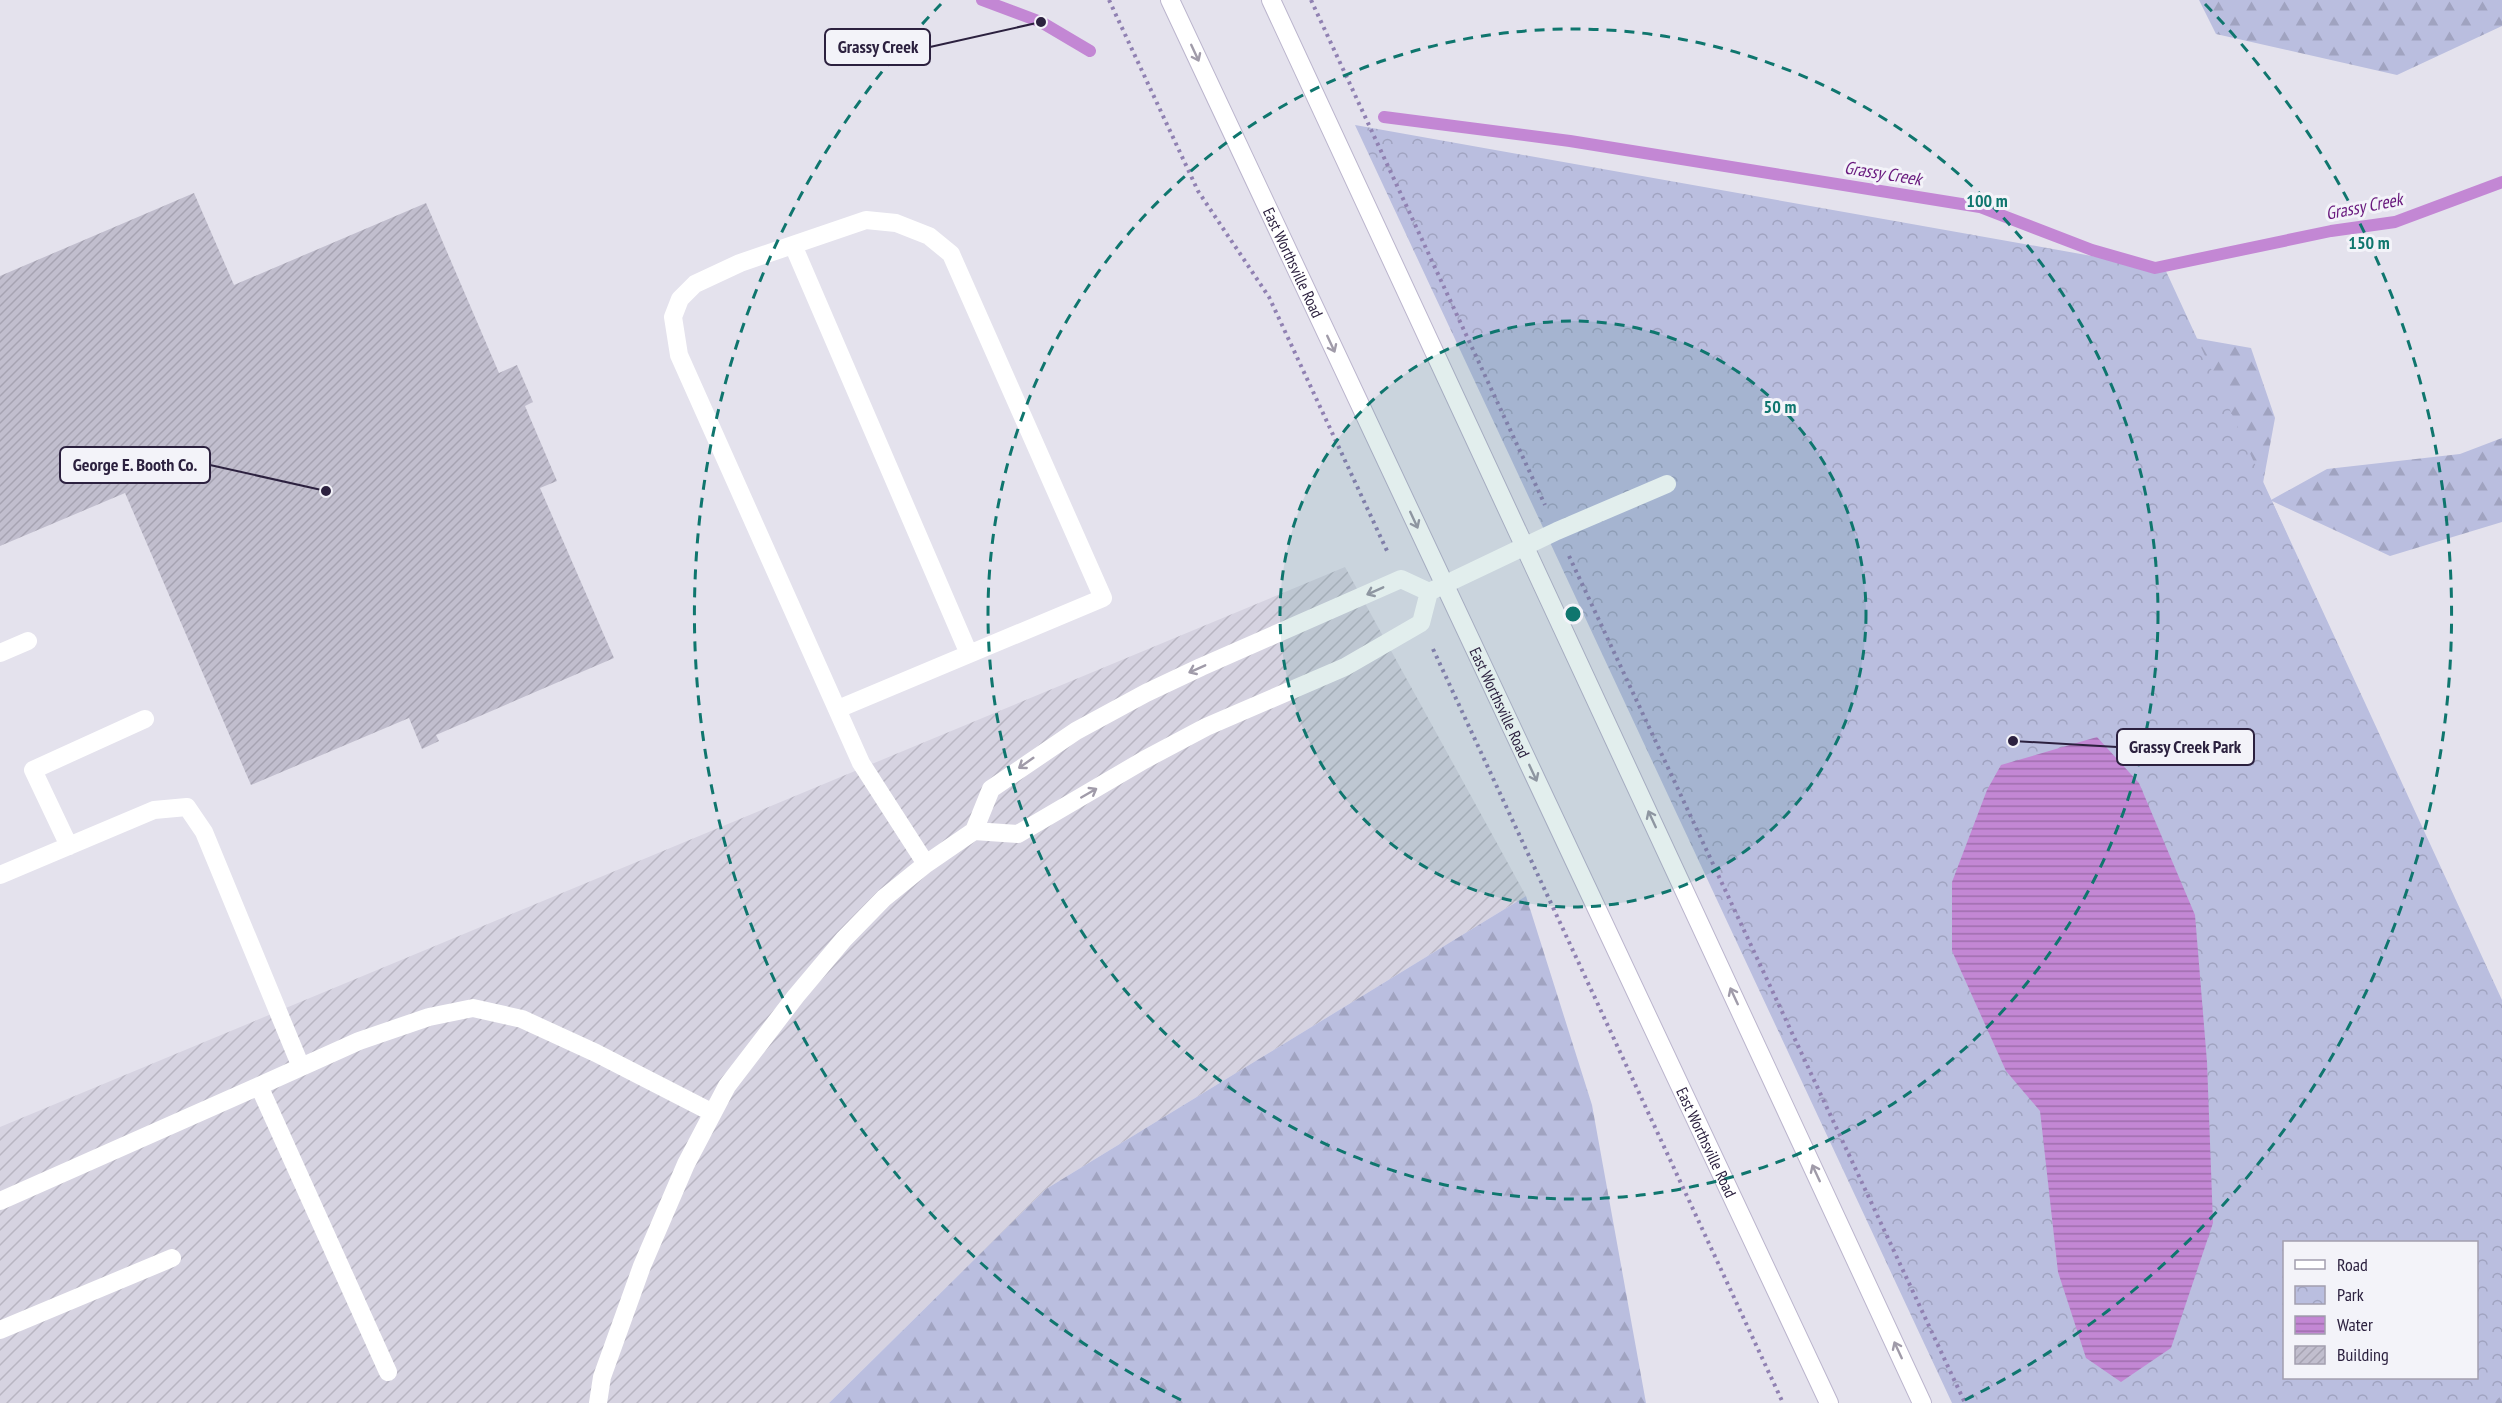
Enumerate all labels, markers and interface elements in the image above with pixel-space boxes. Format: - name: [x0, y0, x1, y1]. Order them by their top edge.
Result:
- callout: Grassy Creek: [825, 29, 930, 65]
- text: Grassy Creek: [838, 35, 919, 58]
- one-way arrow: [1190, 43, 1202, 61]
- water label: Grassy Creek: [1843, 156, 1925, 191]
- water label: Grassy Creek: [2324, 187, 2406, 225]
- text: 100 m: [1966, 189, 2008, 212]
- street label: East Worthsville Road: [1259, 204, 1328, 321]
- text: 150 m: [2348, 231, 2390, 254]
- one-way arrow: [1326, 334, 1338, 352]
- text: 50 m: [1764, 395, 1796, 418]
- callout: George E. Booth Co.: [60, 447, 210, 483]
- text: George E. Booth Co.: [73, 453, 197, 476]
- one-way arrow: [1409, 511, 1421, 529]
- one-way arrow: [1367, 585, 1385, 597]
- centre of rings: [1563, 604, 1583, 624]
- street label: East Worthsville Road: [1465, 644, 1534, 761]
- one-way arrow: [1188, 664, 1206, 675]
- callout: Grassy Creek Park: [2117, 729, 2254, 765]
- text: Grassy Creek Park: [2129, 735, 2242, 758]
- one-way arrow: [1019, 757, 1035, 769]
- one-way arrow: [1527, 763, 1539, 781]
- one-way arrow: [1080, 786, 1097, 798]
- one-way arrow: [1645, 811, 1657, 829]
- one-way arrow: [1727, 988, 1739, 1006]
- street label: East Worthsville Road: [1672, 1084, 1741, 1201]
- one-way arrow: [1809, 1165, 1821, 1183]
- legend: [2283, 1241, 2478, 1379]
- text: Road: [2337, 1253, 2368, 1276]
- text: Park: [2337, 1283, 2364, 1306]
- text: Water: [2337, 1313, 2373, 1336]
- one-way arrow: [1891, 1341, 1903, 1359]
- text: Building: [2337, 1343, 2389, 1366]

